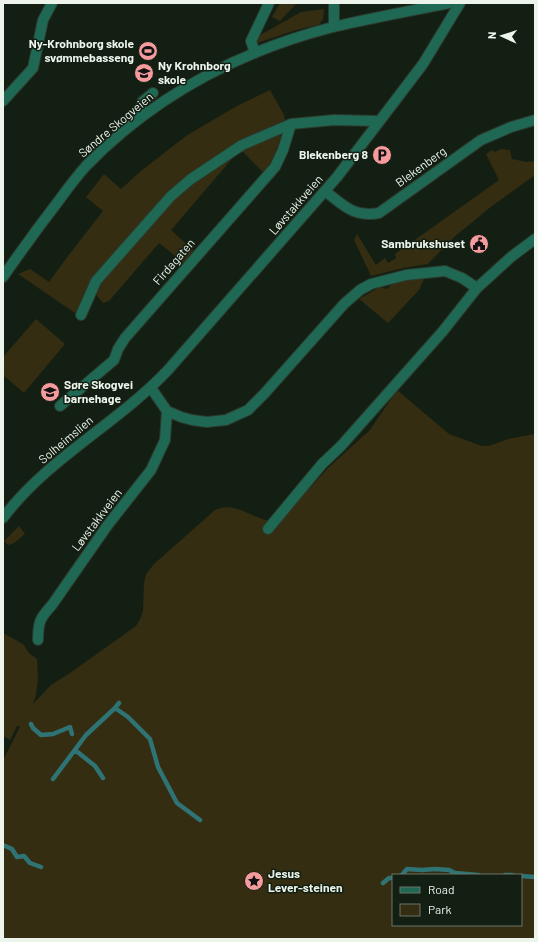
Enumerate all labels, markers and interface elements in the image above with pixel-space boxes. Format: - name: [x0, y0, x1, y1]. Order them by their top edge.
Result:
- north arrow: [482, 16, 522, 56]
- text: N: [485, 31, 498, 39]
- place label: Ny-Krohnborg skole svømmebasseng: [29, 36, 134, 64]
- sports icon: Ny-Krohnborg skole svømmebasseng: [137, 40, 159, 62]
- place label: Ny Krohnborg skole: [158, 58, 231, 86]
- school or university icon: Ny Krohnborg skole: [133, 62, 155, 84]
- street label: Søndre Skogveien: [75, 89, 155, 159]
- street label: Blekenberg: [393, 143, 448, 189]
- parking icon: Blekenberg 8: [371, 144, 393, 166]
- place label: Blekenberg 8: [299, 147, 369, 161]
- street label: Løvstakkveien: [266, 172, 325, 237]
- public building icon: Sambrukshuset: [468, 233, 490, 255]
- street label: Firdagaten: [149, 235, 197, 287]
- place label: Sambrukshuset: [381, 236, 465, 250]
- place label: Søre Skogvei barnehage: [64, 377, 133, 405]
- school or university icon: Søre Skogvei barnehage: [39, 381, 61, 403]
- street label: Solheimslien: [35, 412, 95, 466]
- street label: Løvstakkveien: [68, 485, 124, 553]
- place label: Jesus Lever-steinen: [268, 866, 343, 894]
- place icon: Jesus Lever-steinen: [243, 870, 265, 892]
- legend: [392, 874, 522, 926]
- text: Road: [428, 882, 455, 896]
- text: Park: [428, 902, 452, 916]

